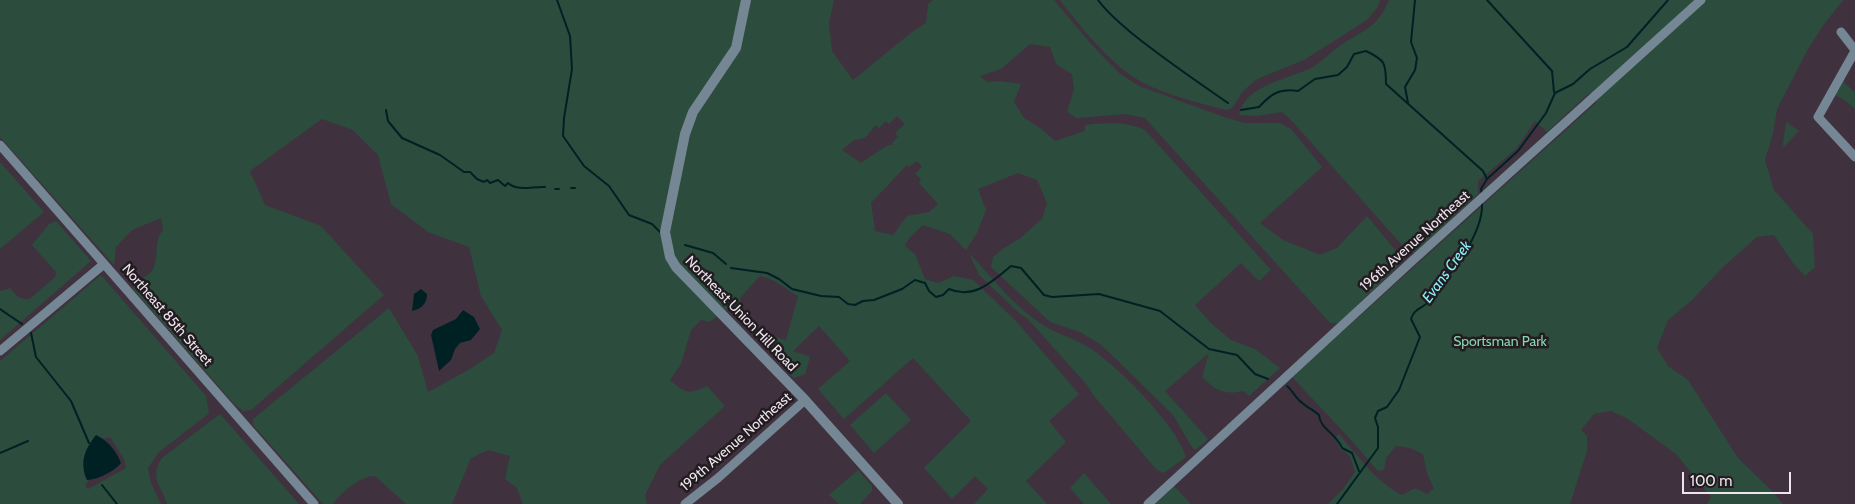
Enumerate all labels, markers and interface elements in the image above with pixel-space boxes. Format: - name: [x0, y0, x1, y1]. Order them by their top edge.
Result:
- street label: 196th Avenue Northeast: [1357, 187, 1473, 295]
- water label: Evans Creek: [1419, 238, 1475, 306]
- street label: Northeast Union Hill Road: [682, 253, 800, 375]
- street label: Northeast 85th Street: [118, 261, 216, 369]
- park label: Sportsman Park: [1453, 334, 1547, 350]
- street label: 199th Avenue Northeast: [677, 389, 795, 495]
- scale bar: [1685, 462, 1794, 494]
- text: 100 m: [1690, 472, 1732, 490]

